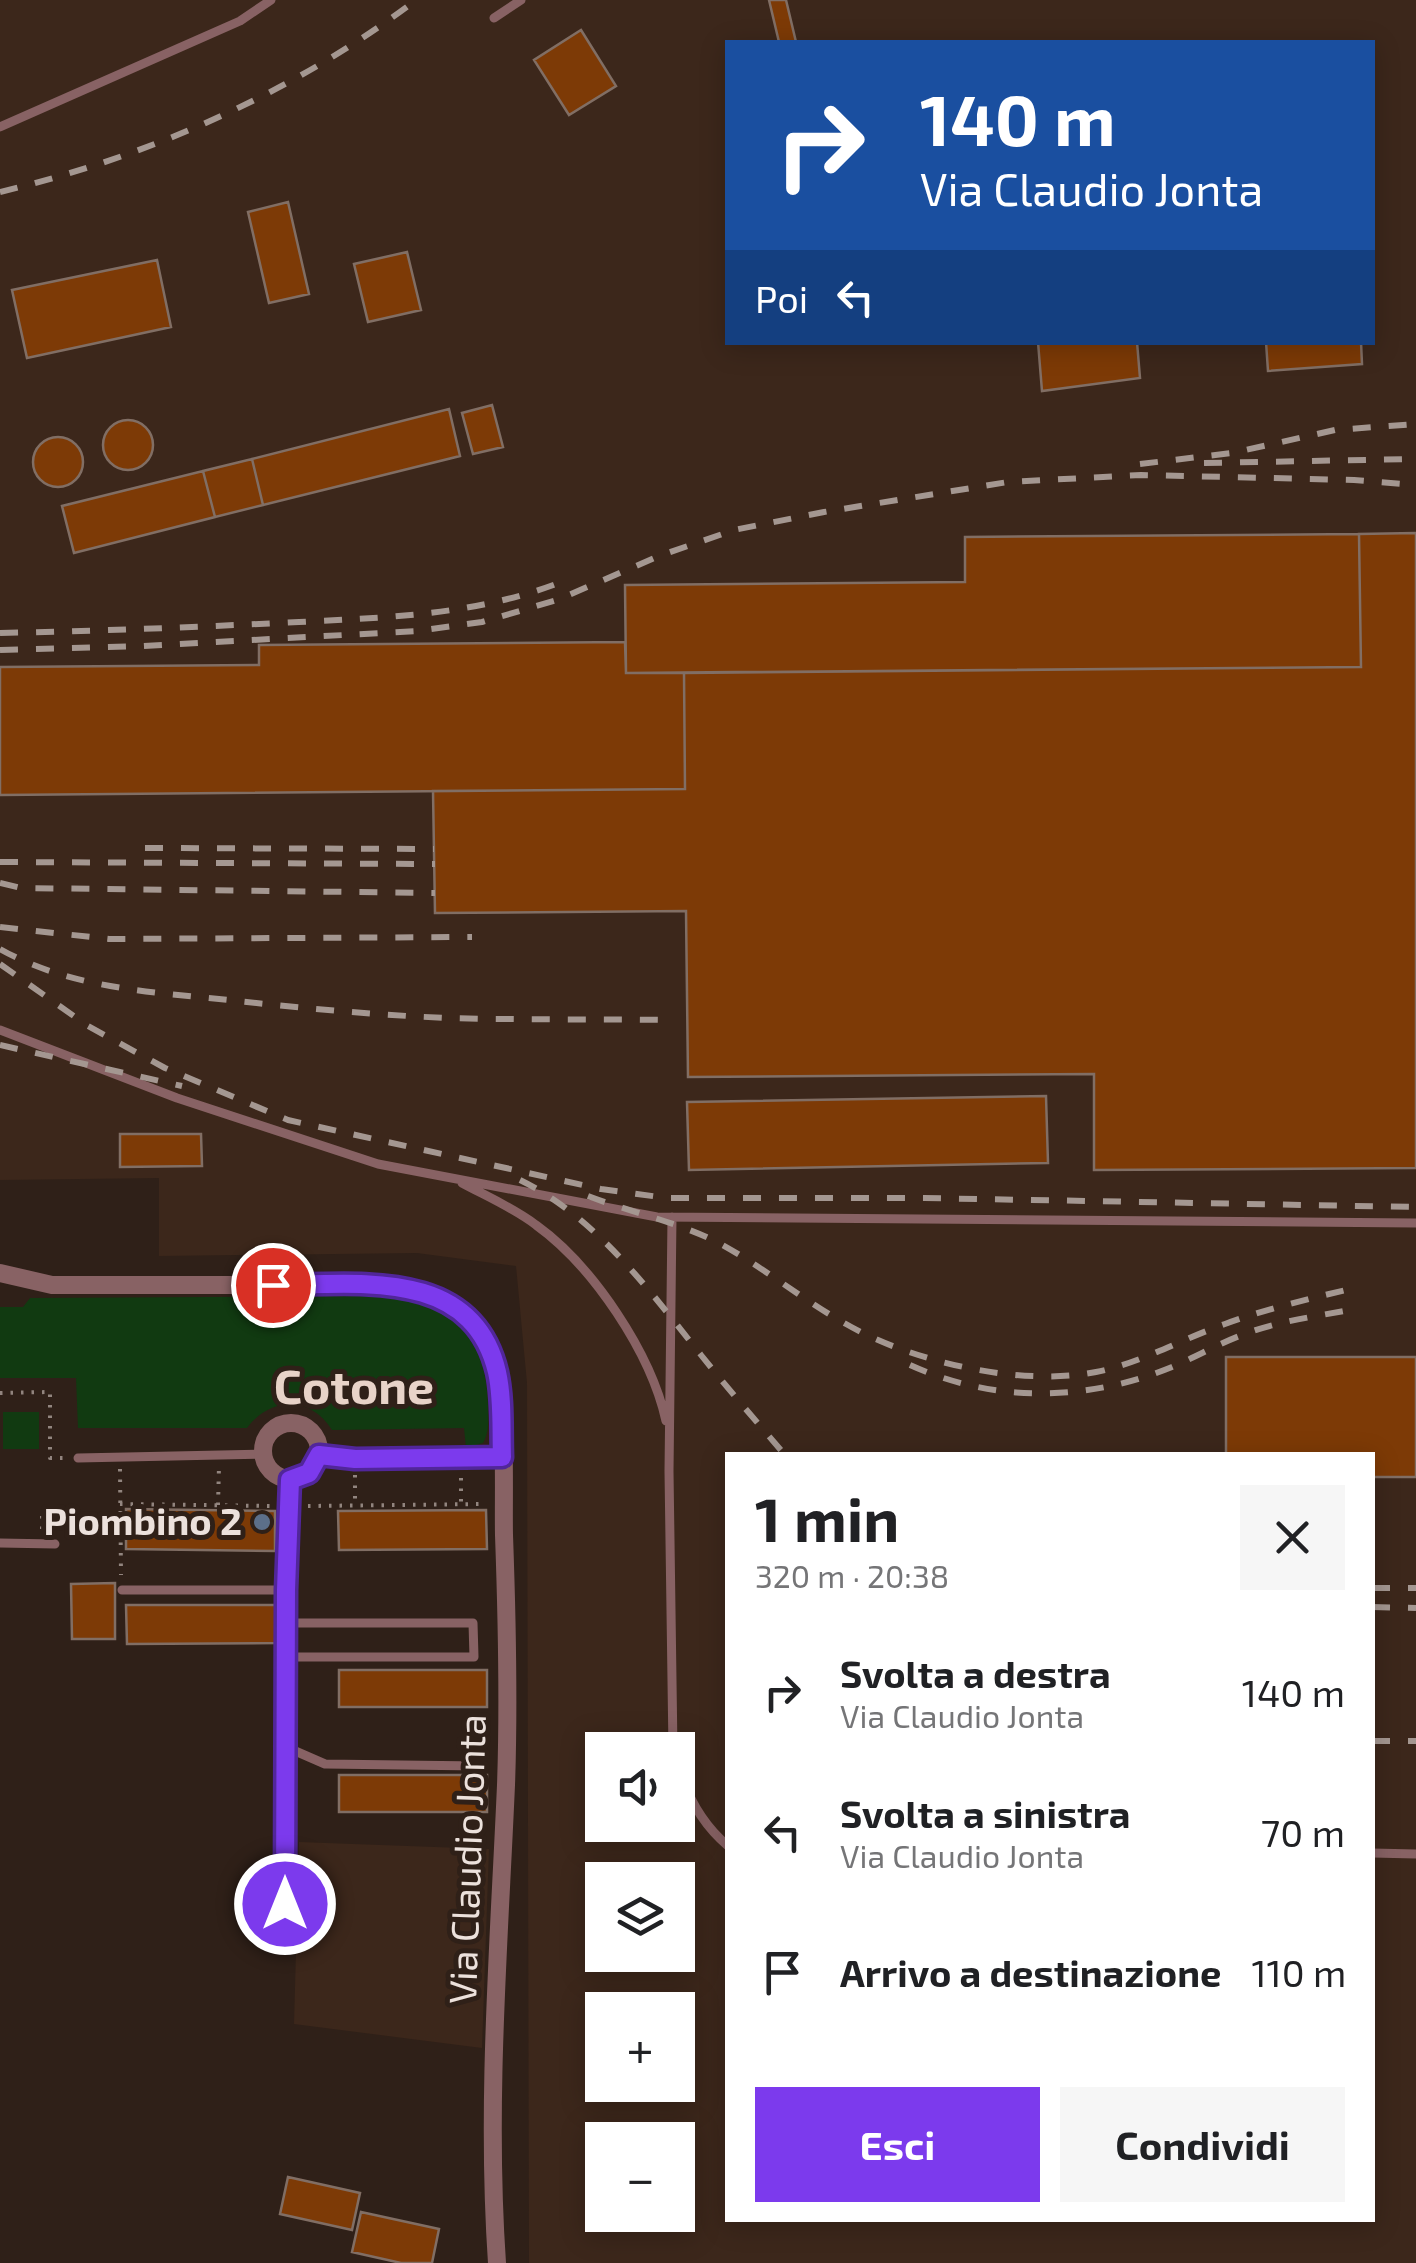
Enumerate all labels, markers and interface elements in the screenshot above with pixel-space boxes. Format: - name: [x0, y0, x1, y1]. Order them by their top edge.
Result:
- text: 140 m: [920, 76, 1116, 160]
- icon: right: [755, 80, 885, 210]
- text: Via Claudio Jonta: [920, 161, 1263, 215]
- icon: left: [828, 270, 883, 325]
- text: Poi: [755, 275, 808, 321]
- pin: [231, 1243, 316, 1328]
- icon: arrive: [246, 1258, 301, 1313]
- district label: Cotone: [274, 1356, 434, 1414]
- text: 1 min: [755, 1482, 899, 1554]
- button: close: [1240, 1485, 1345, 1590]
- place label: Piombino 2: [44, 1497, 242, 1543]
- marker: Piombino 2: [251, 1511, 273, 1533]
- text: 320 m · 20:38: [755, 1556, 949, 1594]
- text: Svolta a destra: [840, 1650, 1111, 1696]
- icon: right: [755, 1665, 810, 1720]
- text: 140 m: [1242, 1669, 1345, 1715]
- text: Via Claudio Jonta: [840, 1696, 1084, 1734]
- street label: Via Claudio Jonta: [438, 1713, 494, 2005]
- map controls: [585, 1732, 695, 2232]
- button: sound: [585, 1732, 695, 1842]
- text: Svolta a sinistra: [840, 1790, 1130, 1836]
- icon: left: [755, 1805, 810, 1860]
- text: 70 m: [1261, 1809, 1345, 1855]
- text: Via Claudio Jonta: [840, 1836, 1084, 1874]
- position arrow: [233, 1852, 337, 1956]
- button: layers: [585, 1862, 695, 1972]
- icon: arrive: [755, 1945, 810, 2000]
- text: Arrivo a destinazione: [840, 1949, 1221, 1995]
- text: 110 m: [1251, 1949, 1346, 1995]
- button: +: [585, 1992, 695, 2102]
- button: Esci: [755, 2087, 1040, 2202]
- button: Condividi: [1060, 2087, 1345, 2202]
- button: −: [585, 2122, 695, 2232]

